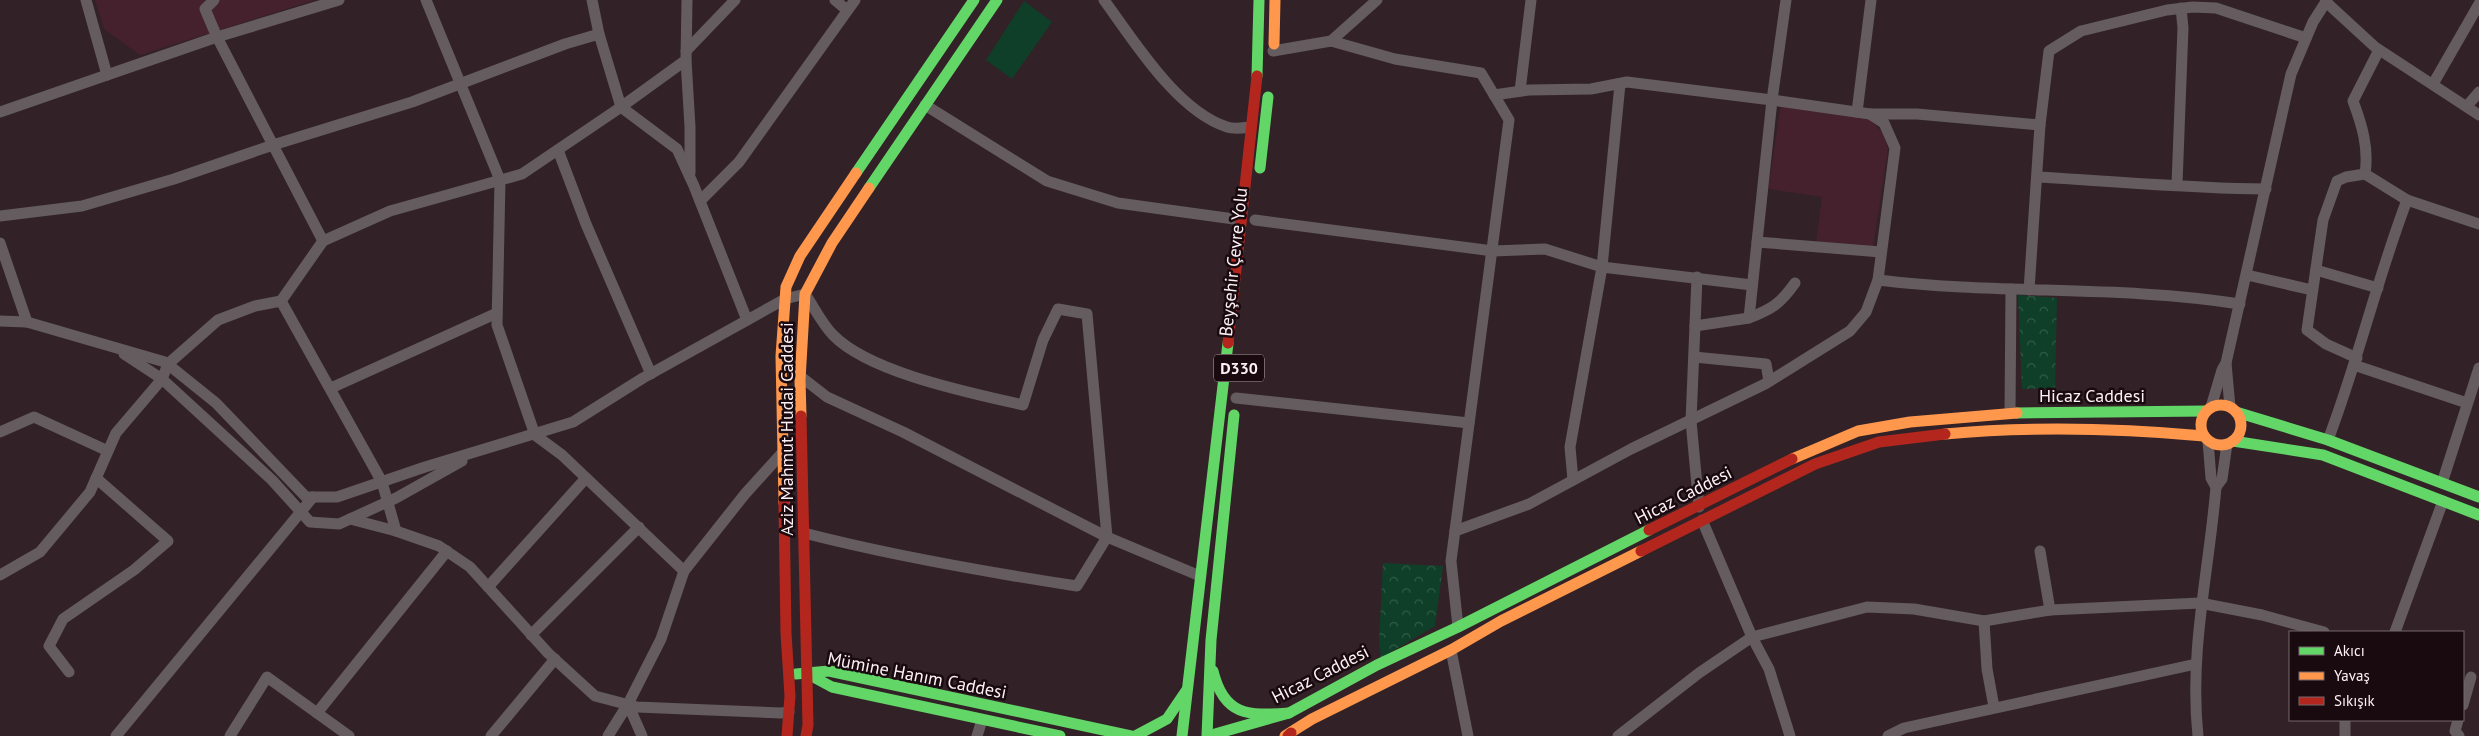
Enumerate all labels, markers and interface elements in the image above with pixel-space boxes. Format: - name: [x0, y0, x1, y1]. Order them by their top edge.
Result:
- street label: Beyşehir Çevre Yolu: [1214, 186, 1252, 338]
- street label: Aziz Mahmut Hudai Caddesi: [775, 322, 798, 536]
- road number: D330: [1214, 354, 1264, 382]
- street label: Hicaz Caddesi: [2039, 384, 2145, 407]
- street label: Hicaz Caddesi: [1631, 461, 1735, 529]
- legend: [2289, 631, 2464, 721]
- street label: Hicaz Caddesi: [1268, 640, 1372, 708]
- text: Akıcı: [2334, 641, 2365, 660]
- street label: Mümine Hanım Caddesi: [825, 646, 1009, 704]
- text: Yavaş: [2334, 666, 2370, 685]
- text: Sıkışık: [2334, 691, 2376, 710]

